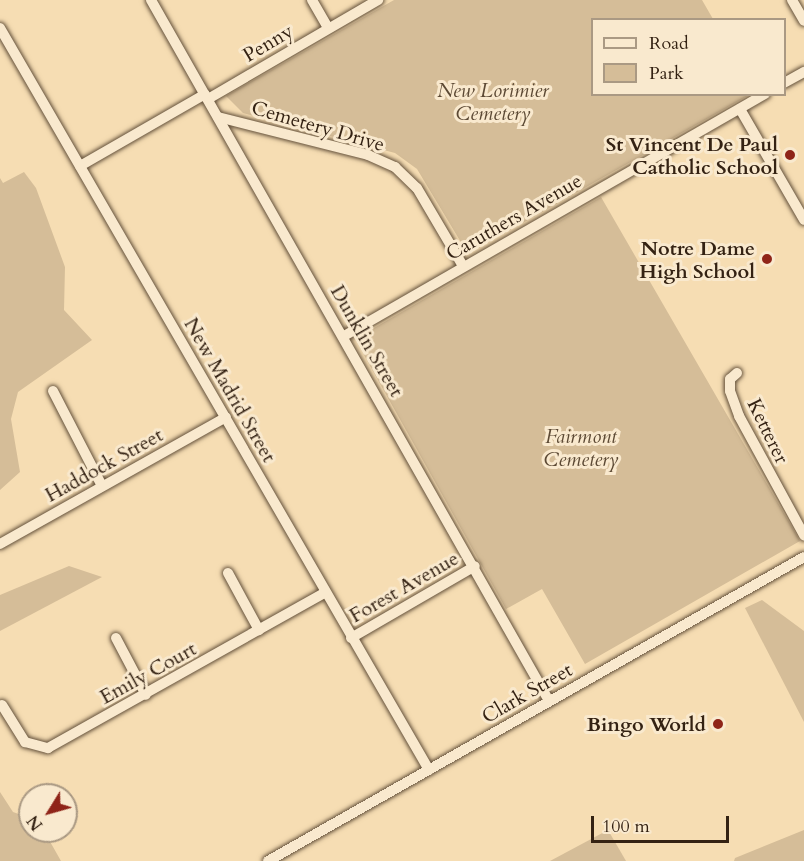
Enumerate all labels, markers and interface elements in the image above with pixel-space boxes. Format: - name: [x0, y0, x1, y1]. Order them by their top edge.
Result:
- legend: [591, 18, 786, 96]
- street label: Penny: [239, 19, 297, 67]
- text: Road: [649, 31, 689, 56]
- text: Park: [649, 61, 684, 86]
- park label: New Lorimier Cemetery: [437, 78, 549, 125]
- street label: Cemetery Drive: [249, 96, 387, 156]
- place label: St Vincent De Paul Catholic School: [606, 132, 778, 179]
- marker: St Vincent De Paul Catholic School: [783, 148, 797, 162]
- street label: Caruthers Avenue: [442, 168, 586, 266]
- place label: Notre Dame High School: [639, 236, 755, 283]
- marker: Notre Dame High School: [760, 252, 774, 266]
- street label: Dunklin Street: [325, 281, 409, 401]
- street label: New Madrid Street: [179, 314, 281, 466]
- street label: Ketterer: [742, 395, 794, 467]
- street label: Haddock Street: [41, 423, 167, 507]
- park label: Fairmont Cemetery: [543, 425, 619, 472]
- street label: Forest Avenue: [345, 546, 463, 628]
- street label: Emily Court: [96, 637, 200, 709]
- street label: Clark Street: [477, 657, 577, 729]
- place label: Bingo World: [586, 712, 706, 736]
- marker: Bingo World: [711, 717, 725, 731]
- north arrow: [18, 783, 78, 843]
- scale bar: [594, 804, 732, 842]
- text: N: [22, 810, 48, 835]
- text: 100 m: [602, 814, 650, 839]

